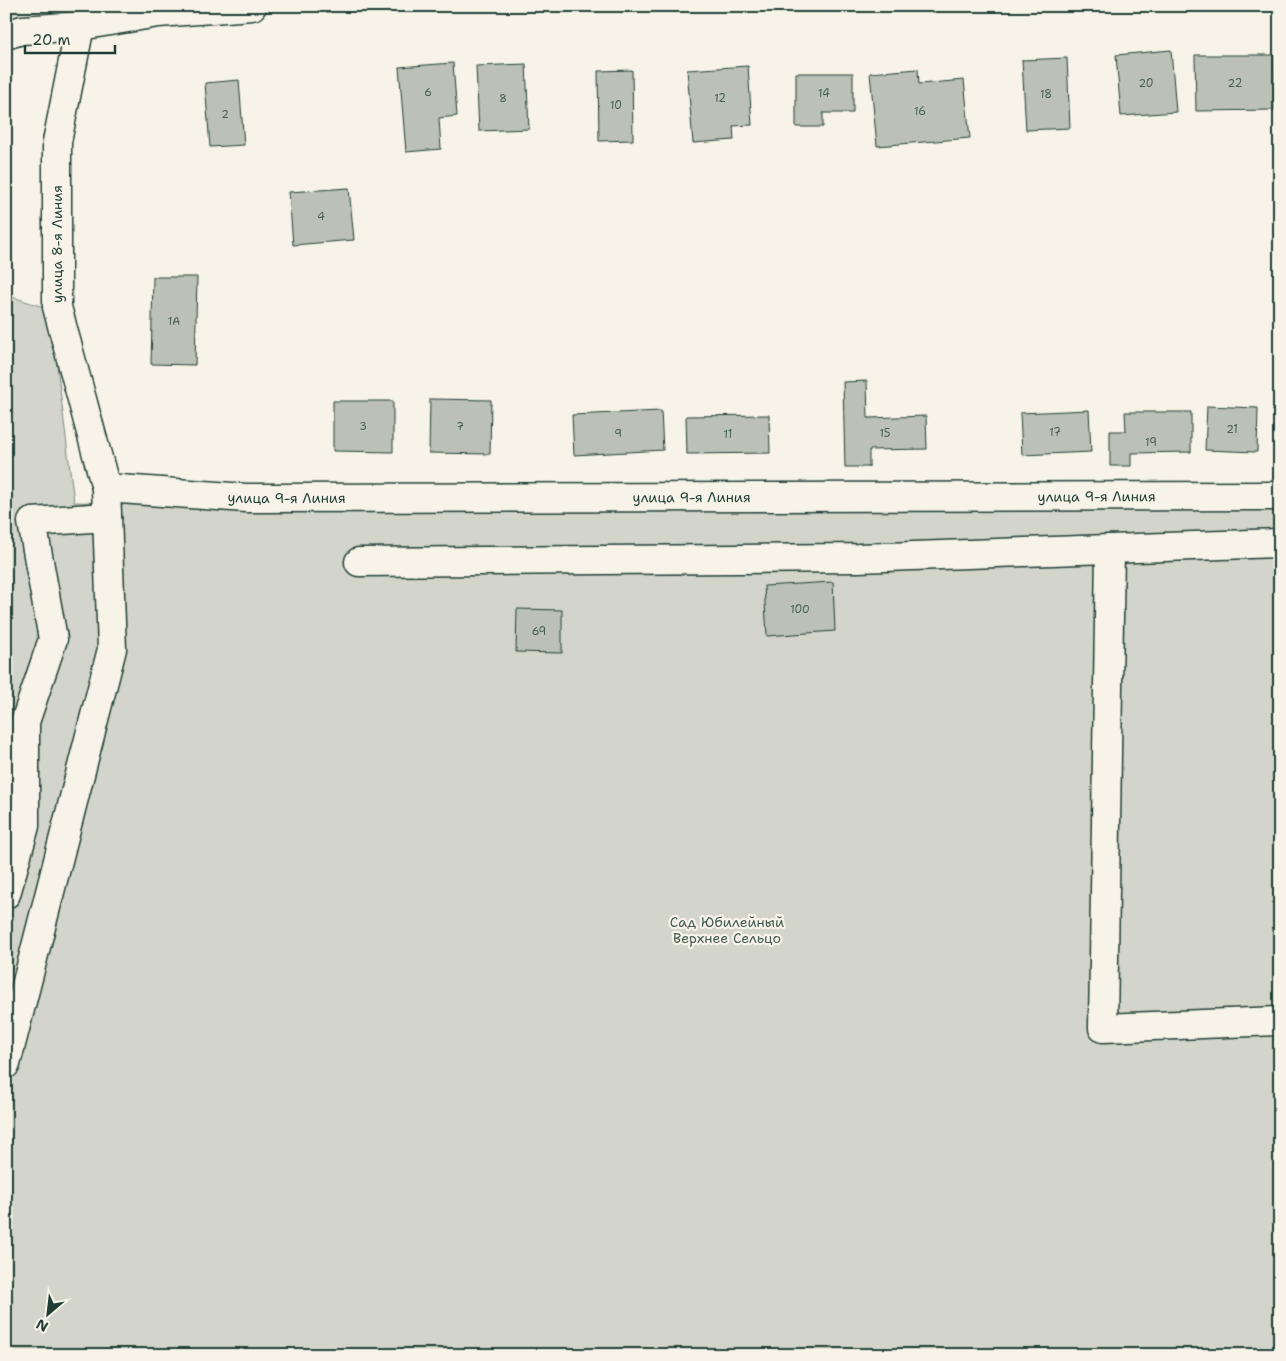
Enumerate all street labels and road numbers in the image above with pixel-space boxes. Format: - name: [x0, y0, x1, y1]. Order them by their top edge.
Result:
- street label: улица 8-я Линия: [48, 185, 66, 303]
- street label: улица 9-я Линия: [1038, 487, 1156, 505]
- street label: улица 9-я Линия: [227, 488, 346, 507]
- street label: улица 9-я Линия: [633, 488, 751, 506]

